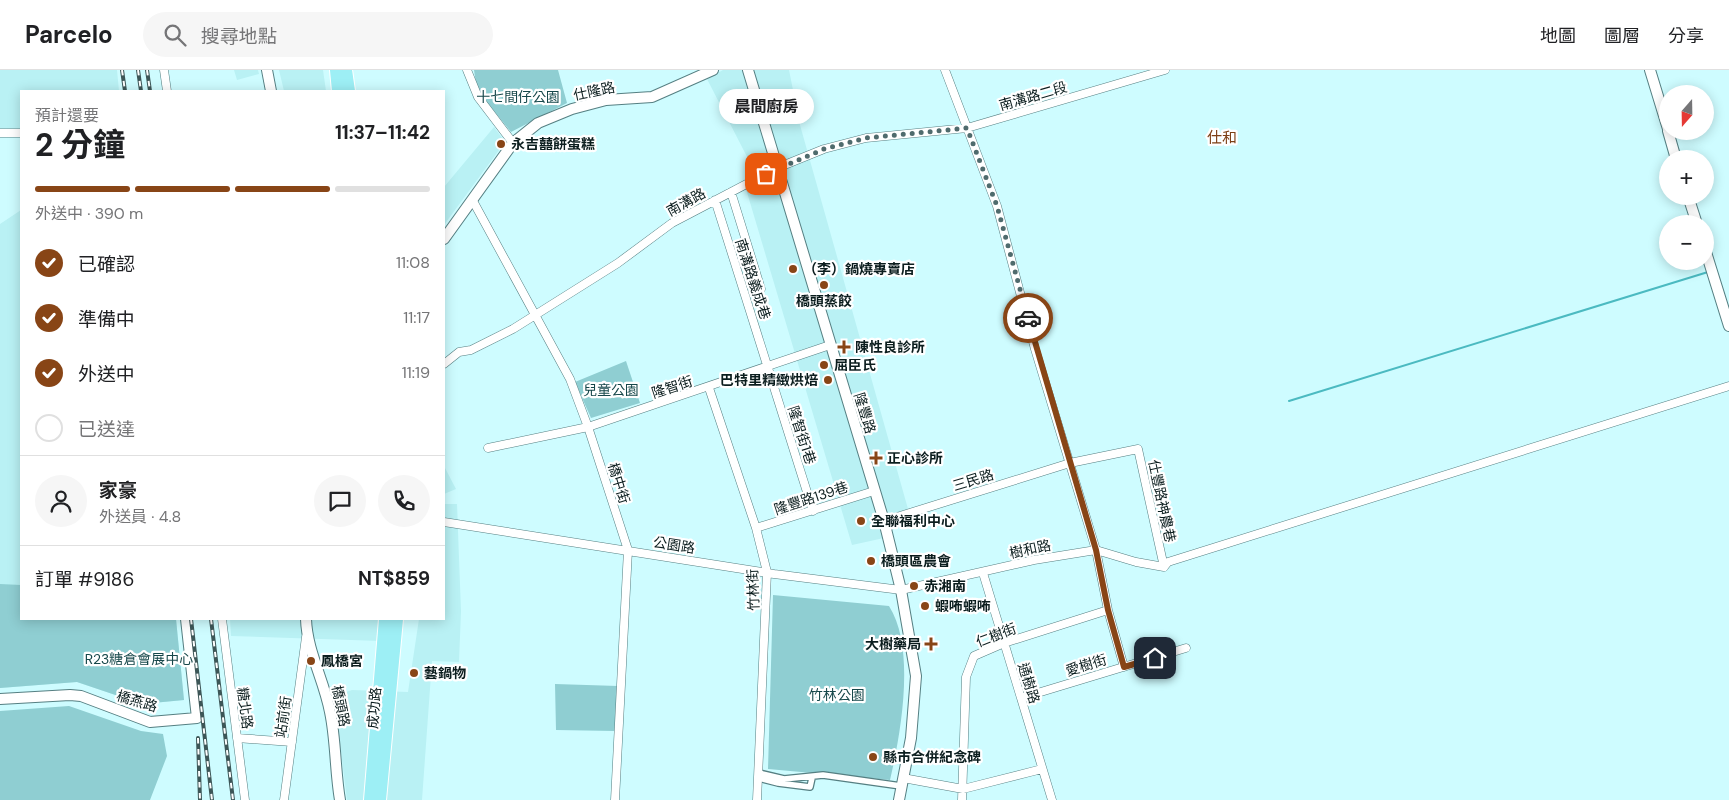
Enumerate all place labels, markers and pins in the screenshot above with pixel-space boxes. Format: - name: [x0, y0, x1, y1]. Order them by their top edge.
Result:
- callout: 晨間廚房: [718, 89, 814, 124]
- place label: 永吉囍餅蛋糕: [511, 135, 595, 153]
- marker: 永吉囍餅蛋糕: [495, 138, 507, 150]
- pin: [745, 153, 787, 195]
- place label: （李）鍋燒專賣店: [803, 260, 915, 278]
- marker: （李）鍋燒專賣店: [787, 263, 799, 275]
- marker: 橋頭蒸餃: [818, 279, 830, 291]
- place label: 橋頭蒸餃: [796, 292, 852, 310]
- place label: 陳性良診所: [855, 338, 925, 356]
- marker: 陳性良診所: [837, 340, 851, 354]
- place label: 屈臣氏: [834, 356, 876, 374]
- marker: 屈臣氏: [818, 359, 830, 371]
- place label: 巴特里精緻烘焙: [720, 371, 818, 389]
- marker: 巴特里精緻烘焙: [822, 374, 834, 386]
- place label: 正心診所: [887, 449, 943, 467]
- marker: 正心診所: [869, 451, 883, 465]
- place label: 全聯福利中心: [871, 512, 955, 530]
- marker: 全聯福利中心: [855, 515, 867, 527]
- place label: 橋頭區農會: [881, 552, 951, 570]
- marker: 橋頭區農會: [865, 555, 877, 567]
- place label: 赤湘南: [924, 577, 966, 595]
- marker: 赤湘南: [908, 580, 920, 592]
- place label: 蝦咘蝦咘: [935, 597, 991, 615]
- marker: 蝦咘蝦咘: [919, 600, 931, 612]
- place label: 大樹藥局: [865, 635, 921, 653]
- pin: [1134, 637, 1176, 679]
- marker: 大樹藥局: [925, 638, 937, 650]
- place label: 鳳橋宮: [321, 652, 363, 670]
- marker: 鳳橋宮: [305, 655, 317, 667]
- place label: 藝鍋物: [424, 664, 466, 682]
- marker: 藝鍋物: [408, 667, 420, 679]
- place label: 縣市合併紀念碑: [883, 748, 981, 766]
- marker: 縣市合併紀念碑: [867, 751, 879, 763]

